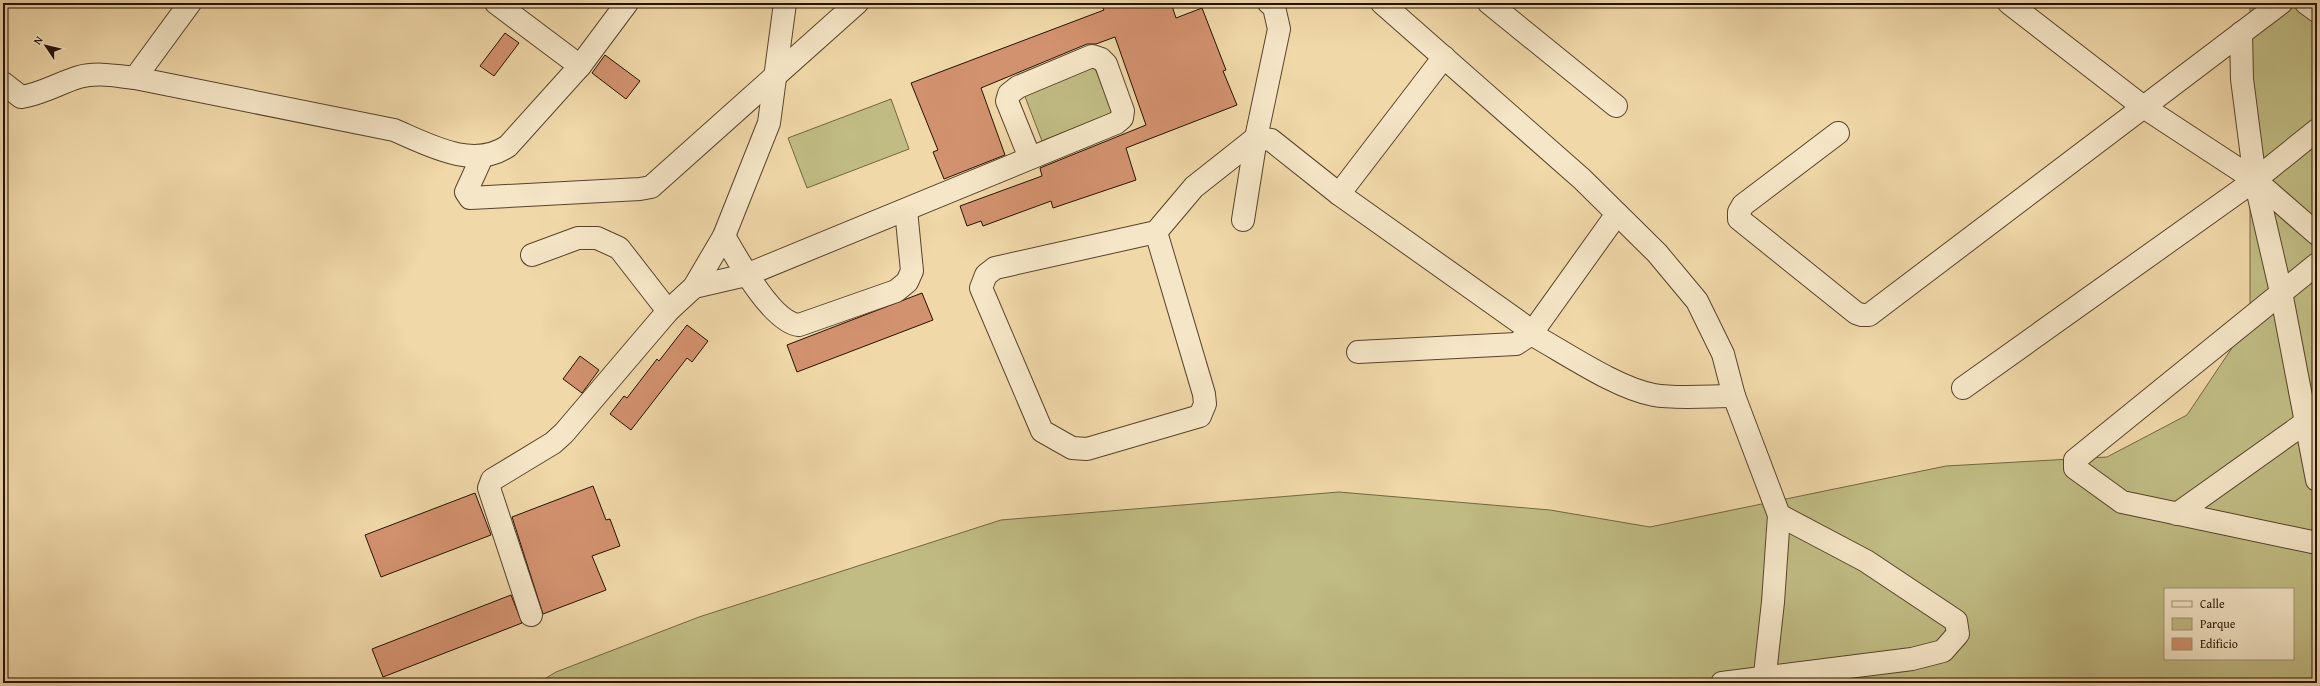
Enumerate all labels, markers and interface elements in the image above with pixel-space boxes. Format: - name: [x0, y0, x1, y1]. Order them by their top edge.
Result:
- north arrow: [26, 26, 66, 66]
- text: N: [29, 32, 47, 48]
- legend: [2164, 588, 2294, 660]
- text: Calle: [2200, 595, 2225, 612]
- text: Parque: [2200, 615, 2236, 632]
- text: Edificio: [2200, 635, 2238, 652]

